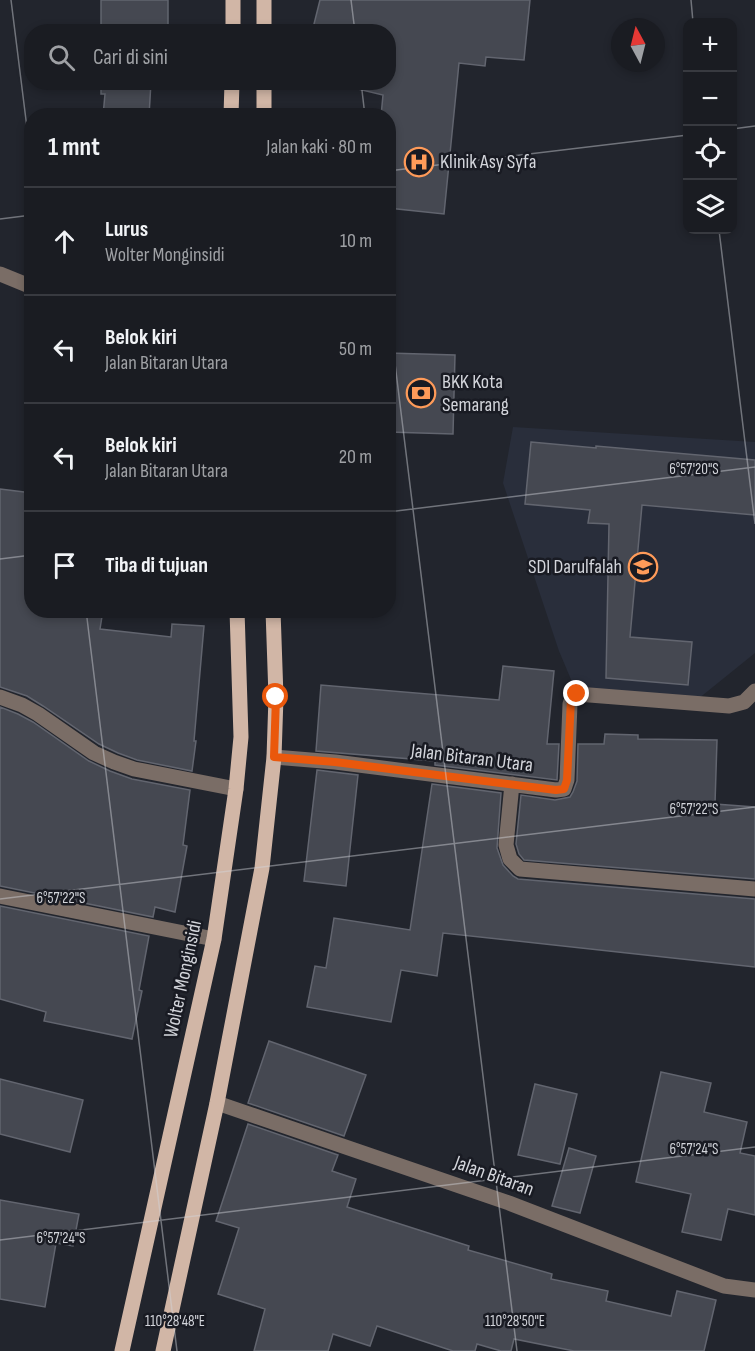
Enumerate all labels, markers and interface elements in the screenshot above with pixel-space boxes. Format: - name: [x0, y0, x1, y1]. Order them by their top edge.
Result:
- north arrow: [611, 18, 665, 72]
- map controls: [683, 18, 737, 234]
- button: +: [683, 18, 737, 72]
- search box: [24, 24, 396, 90]
- icon: search: [45, 41, 78, 74]
- text: Cari di sini: [93, 44, 168, 71]
- button: −: [683, 72, 737, 126]
- button: locate: [683, 126, 737, 180]
- text: 1 mnt: [48, 132, 100, 163]
- text: Jalan kaki · 80 m: [266, 135, 372, 159]
- hospital icon: Klinik Asy Syfa: [403, 146, 435, 178]
- place label: Klinik Asy Syfa: [440, 150, 536, 174]
- button: layers: [683, 180, 737, 234]
- text: Lurus: [105, 216, 148, 243]
- icon: ahead: [48, 225, 81, 258]
- text: 10 m: [340, 229, 372, 253]
- text: Wolter Monginsidi: [105, 243, 225, 267]
- text: Belok kiri: [105, 324, 177, 351]
- icon: left: [48, 333, 81, 366]
- text: 50 m: [339, 337, 372, 361]
- text: Jalan Bitaran Utara: [105, 351, 228, 375]
- place label: BKK Kota Semarang: [442, 370, 509, 417]
- bank icon: BKK Kota Semarang: [405, 377, 437, 409]
- text: Belok kiri: [105, 432, 177, 459]
- icon: left: [48, 441, 81, 474]
- text: 20 m: [339, 445, 372, 469]
- text: Jalan Bitaran Utara: [105, 459, 228, 483]
- text: 6°57'20"S: [669, 460, 719, 479]
- icon: arrive: [48, 549, 81, 582]
- school or university icon: SDI Darulfalah: [627, 551, 659, 583]
- text: Tiba di tujuan: [105, 552, 208, 579]
- place label: SDI Darulfalah: [528, 555, 622, 579]
- route end: [563, 680, 589, 706]
- route start: [262, 683, 288, 709]
- street label: Jalan Bitaran Utara: [409, 738, 534, 777]
- text: 6°57'22"S: [670, 800, 718, 819]
- text: 6°57'22"S: [37, 889, 85, 908]
- street label: Wolter Monginsidi: [159, 918, 207, 1040]
- text: 6°57'24"S: [670, 1140, 718, 1159]
- street label: Jalan Bitaran: [450, 1150, 537, 1201]
- text: 6°57'24"S: [37, 1229, 85, 1248]
- text: 110°28'48"E: [145, 1312, 205, 1331]
- text: 110°28'50"E: [485, 1312, 545, 1331]

